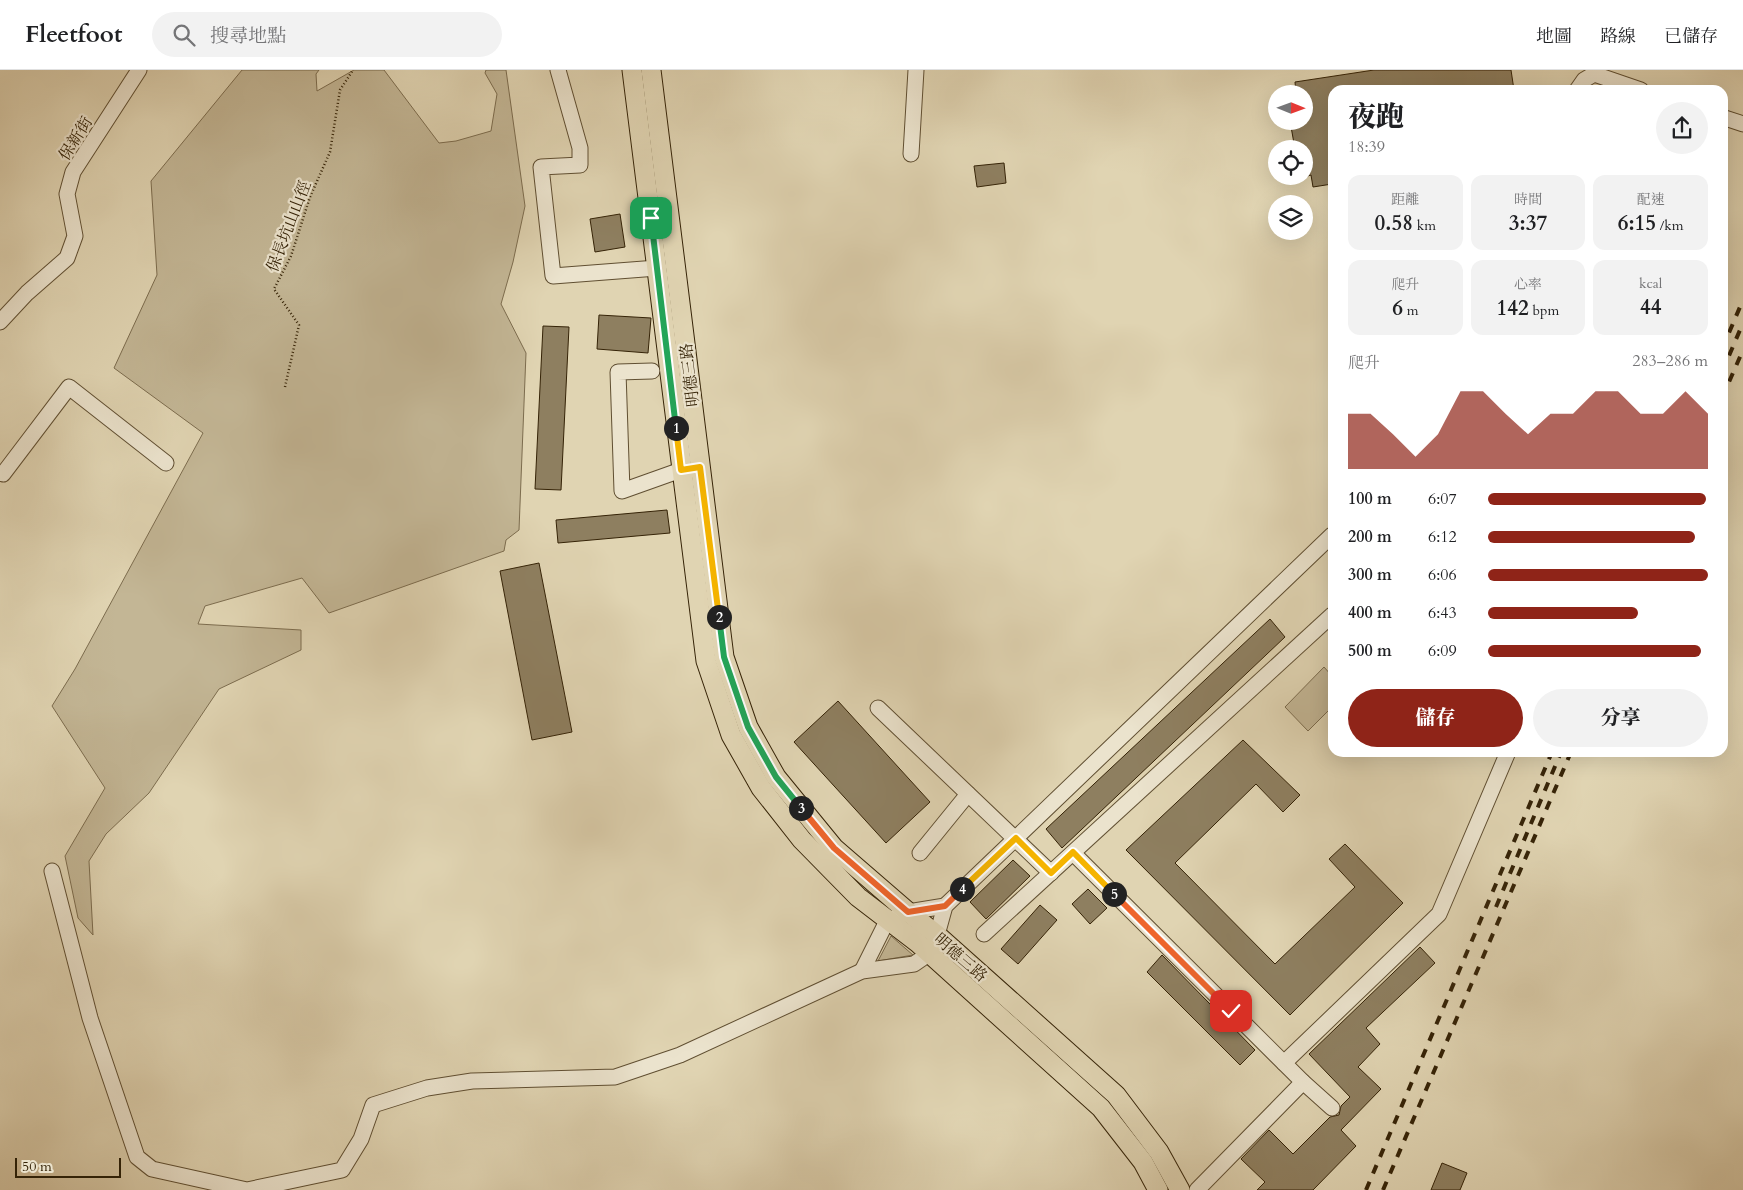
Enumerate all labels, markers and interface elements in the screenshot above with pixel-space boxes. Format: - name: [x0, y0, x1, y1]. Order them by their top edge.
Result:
- search box: [152, 12, 502, 57]
- text: Fleetfoot: [25, 18, 122, 51]
- icon: search: [170, 21, 198, 49]
- text: 搜尋地點: [210, 23, 286, 49]
- text: 地圖: [1536, 24, 1572, 49]
- text: 路線: [1600, 24, 1636, 49]
- text: 已儲存: [1664, 24, 1718, 49]
- north arrow: [1268, 85, 1312, 130]
- map controls: [1268, 85, 1313, 240]
- text: 夜跑: [1348, 98, 1404, 136]
- button: share: [1656, 102, 1708, 154]
- street label: 保新街: [54, 112, 98, 165]
- text: 18:39: [1348, 136, 1385, 158]
- button: locate: [1268, 140, 1313, 185]
- street label: 保長坑山山徑: [261, 178, 316, 275]
- text: 距離: [1391, 190, 1419, 209]
- text: 時間: [1514, 190, 1542, 209]
- text: 配速: [1637, 190, 1665, 209]
- button: layers: [1268, 195, 1313, 240]
- pin: [630, 197, 672, 239]
- icon: arrive: [637, 204, 665, 232]
- text: 0.58: [1375, 209, 1413, 238]
- text: 3:37: [1509, 209, 1547, 238]
- text: 6:15: [1618, 209, 1656, 238]
- text: km: [1413, 216, 1436, 235]
- text: /km: [1656, 216, 1684, 235]
- text: kcal: [1639, 274, 1662, 293]
- text: 爬升: [1391, 275, 1419, 294]
- text: 心率: [1514, 275, 1542, 294]
- text: 44: [1640, 293, 1661, 322]
- text: 6: [1392, 294, 1403, 323]
- text: 142: [1497, 294, 1529, 323]
- text: m: [1403, 301, 1419, 320]
- text: bpm: [1529, 301, 1559, 320]
- street label: 明德三路: [675, 342, 705, 408]
- text: 283–286 m: [1632, 350, 1708, 372]
- text: 爬升: [1348, 352, 1380, 374]
- pin: 1: [664, 416, 688, 440]
- text: 1: [673, 419, 680, 438]
- text: 100 m: [1348, 488, 1392, 510]
- text: 6:07: [1428, 488, 1457, 510]
- text: 200 m: [1348, 526, 1392, 548]
- text: 6:12: [1428, 526, 1457, 548]
- text: 300 m: [1348, 564, 1392, 586]
- text: 6:06: [1428, 564, 1457, 586]
- text: 400 m: [1348, 602, 1392, 624]
- text: 6:43: [1428, 602, 1457, 624]
- pin: 2: [706, 604, 732, 630]
- text: 2: [716, 608, 723, 627]
- text: 500 m: [1348, 640, 1392, 662]
- text: 6:09: [1428, 640, 1457, 662]
- button: 儲存: [1348, 689, 1523, 747]
- button: 分享: [1533, 689, 1708, 747]
- pin: 3: [788, 796, 814, 820]
- text: 3: [798, 799, 805, 818]
- pin: 4: [950, 876, 974, 902]
- text: 4: [959, 880, 966, 899]
- pin: 5: [1102, 882, 1126, 906]
- text: 5: [1111, 885, 1118, 904]
- street label: 明德三路: [929, 928, 992, 987]
- pin: [1210, 990, 1252, 1032]
- icon: check: [1217, 997, 1245, 1025]
- scale bar: [15, 1155, 121, 1178]
- text: 50 m: [22, 1157, 52, 1176]

